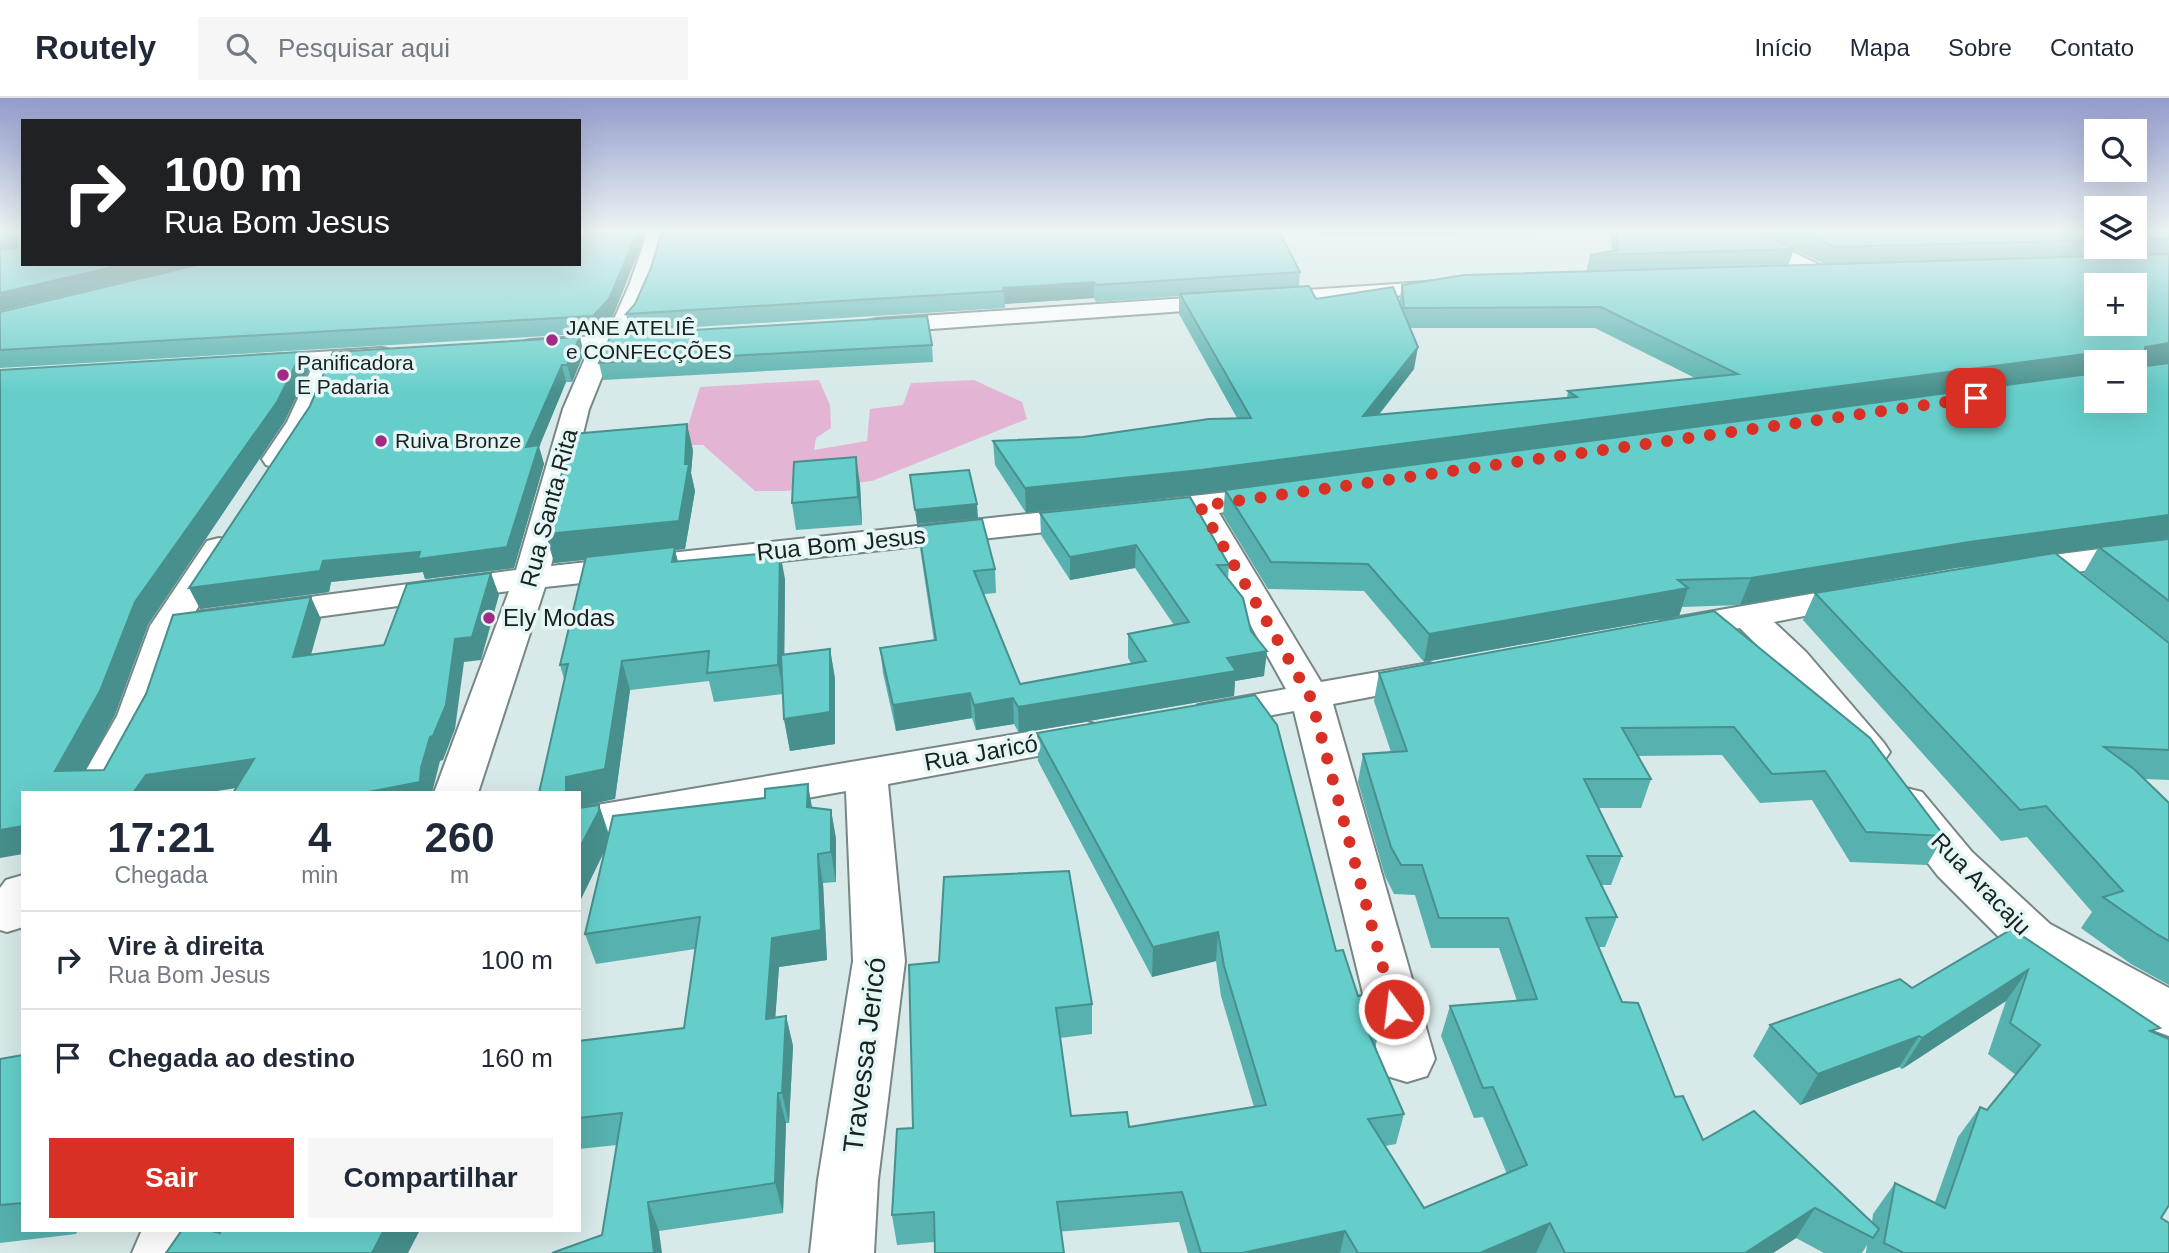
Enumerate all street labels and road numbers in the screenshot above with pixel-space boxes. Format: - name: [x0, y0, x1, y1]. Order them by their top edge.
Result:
- street label: Rua Santa Rita: [514, 425, 583, 590]
- street label: Rua Bom Jesus: [755, 521, 927, 566]
- street label: Rua Jaricó: [922, 729, 1040, 776]
- street label: Rua Aracaju: [1926, 827, 2036, 940]
- street label: Travessa Jericó: [837, 956, 892, 1155]

